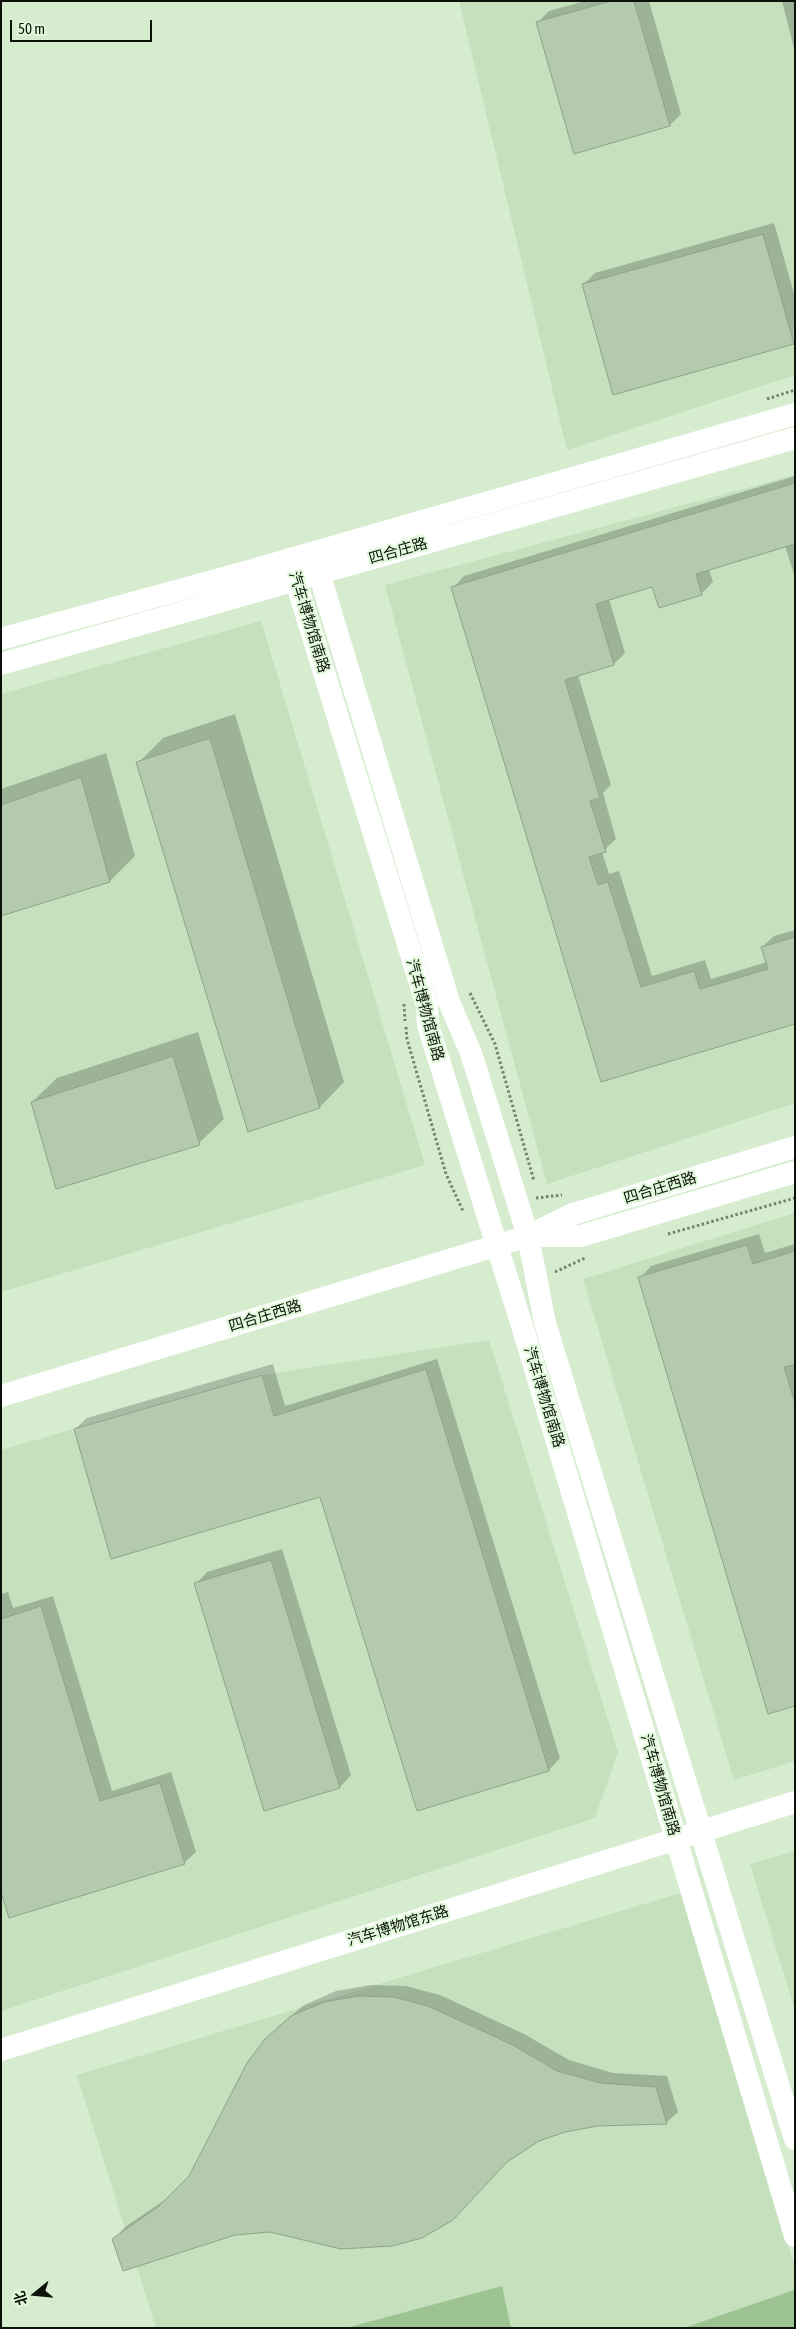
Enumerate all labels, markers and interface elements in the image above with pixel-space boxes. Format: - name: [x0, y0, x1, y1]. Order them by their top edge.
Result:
- scale bar: [12, 10, 155, 42]
- text: 50 m: [18, 20, 45, 37]
- street label: 四合庄路: [367, 534, 429, 568]
- street label: 汽车博物馆南路: [285, 569, 333, 675]
- street label: 汽车博物馆南路: [403, 957, 447, 1063]
- street label: 四合庄西路: [622, 1168, 698, 1208]
- street label: 四合庄西路: [227, 1296, 303, 1336]
- street label: 汽车博物馆南路: [520, 1344, 568, 1450]
- street label: 汽车博物馆南路: [637, 1732, 683, 1838]
- street label: 汽车博物馆东路: [345, 1902, 451, 1950]
- north arrow: [10, 2269, 60, 2319]
- text: 北: [11, 2289, 30, 2307]

